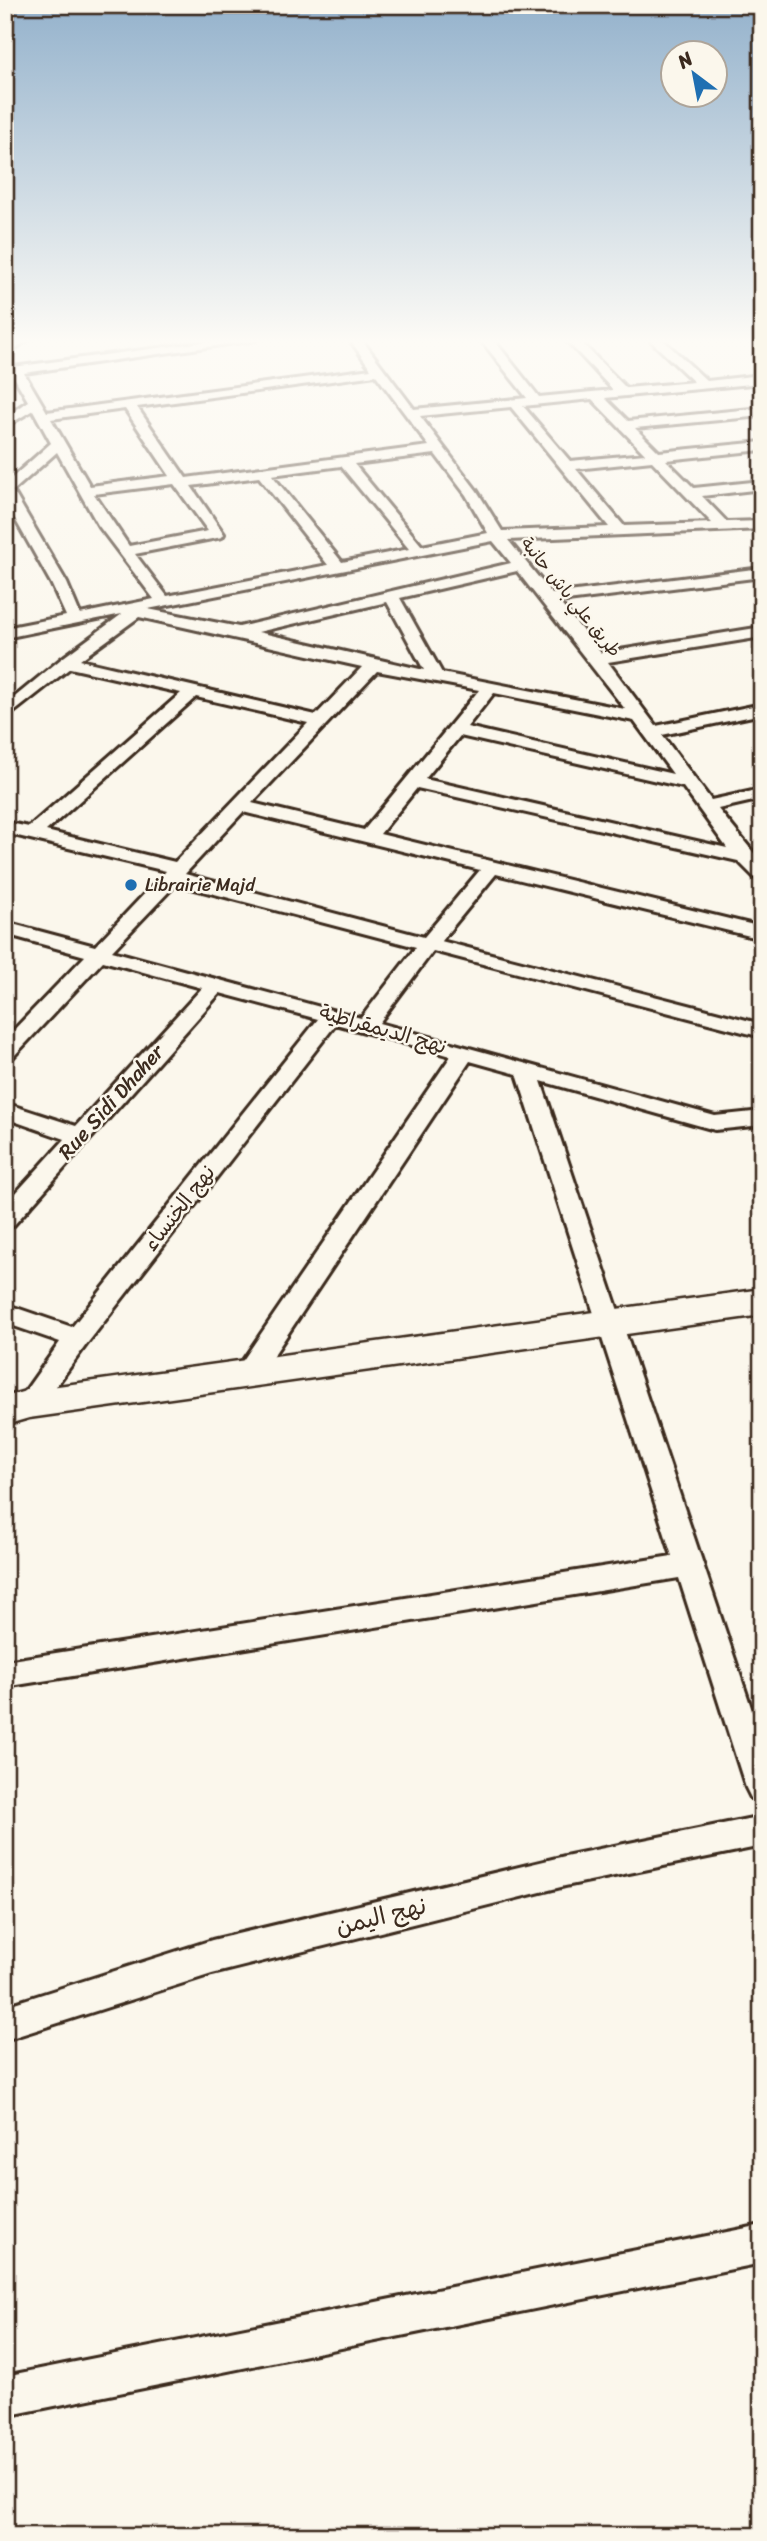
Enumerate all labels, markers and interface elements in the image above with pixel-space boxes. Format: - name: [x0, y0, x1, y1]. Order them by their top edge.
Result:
- north arrow: [658, 38, 728, 108]
- text: N: [670, 42, 700, 78]
- street label: طريق علي باش حانبة: [512, 530, 630, 664]
- place label: Librairie Majd: [145, 869, 256, 901]
- marker: Librairie Majd: [123, 877, 139, 893]
- street label: نهج الديمقراطية: [315, 993, 451, 1065]
- street label: Rue Sidi Dhaher: [48, 1034, 175, 1169]
- street label: نهج الخنساء: [133, 1156, 225, 1260]
- street label: نهج اليمن: [331, 1884, 431, 1948]

